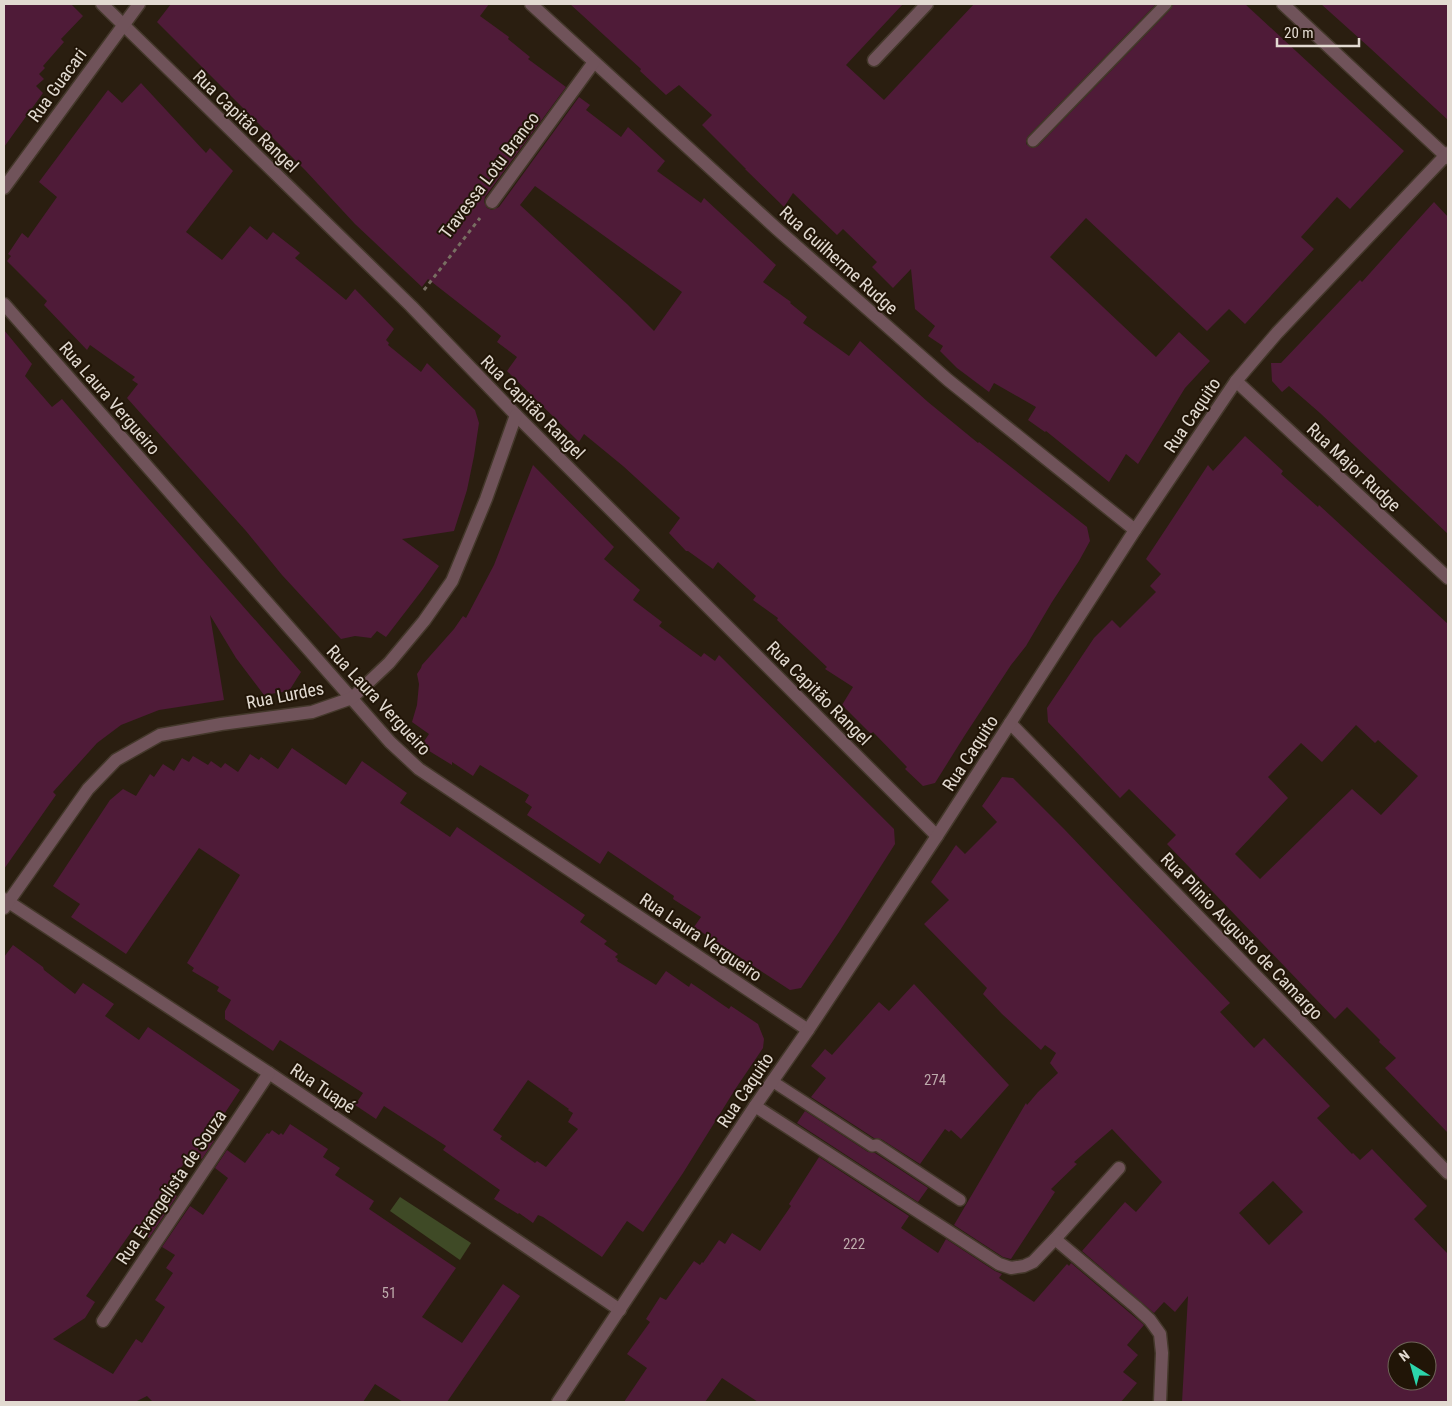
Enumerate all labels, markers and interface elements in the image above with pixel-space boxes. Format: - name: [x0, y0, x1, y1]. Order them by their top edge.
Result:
- scale bar: [1277, 15, 1360, 47]
- text: 20 m: [1284, 24, 1314, 42]
- street label: Rua Guacari: [23, 44, 91, 126]
- street label: Rua Capitão Rangel: [189, 65, 303, 177]
- street label: Travessa Lotu Branco: [435, 108, 543, 242]
- street label: Rua Guilherme Rudge: [776, 201, 902, 319]
- street label: Rua Laura Vergueiro: [55, 337, 165, 459]
- street label: Rua Capitão Rangel: [477, 351, 589, 463]
- street label: Rua Caquito: [1159, 374, 1225, 456]
- street label: Rua Major Rudge: [1303, 418, 1405, 516]
- street label: Rua Capitão Rangel: [763, 637, 875, 749]
- street label: Rua Laura Vergueiro: [323, 641, 435, 759]
- street label: Rua Lurdes: [244, 677, 326, 713]
- street label: Rua Caquito: [938, 711, 1002, 795]
- street label: Rua Plinio Augusto de Camargo: [1157, 848, 1327, 1024]
- street label: Rua Laura Vergueiro: [636, 888, 766, 986]
- street label: Rua Caquito: [712, 1049, 778, 1131]
- street label: Rua Tuapé: [287, 1059, 359, 1117]
- house number: 274: [924, 1071, 946, 1089]
- street label: Rua Evangelista de Souza: [112, 1106, 230, 1268]
- house number: 222: [843, 1235, 865, 1253]
- house number: 51: [382, 1284, 396, 1302]
- north arrow: [1387, 1341, 1437, 1391]
- text: N: [1396, 1347, 1412, 1365]

